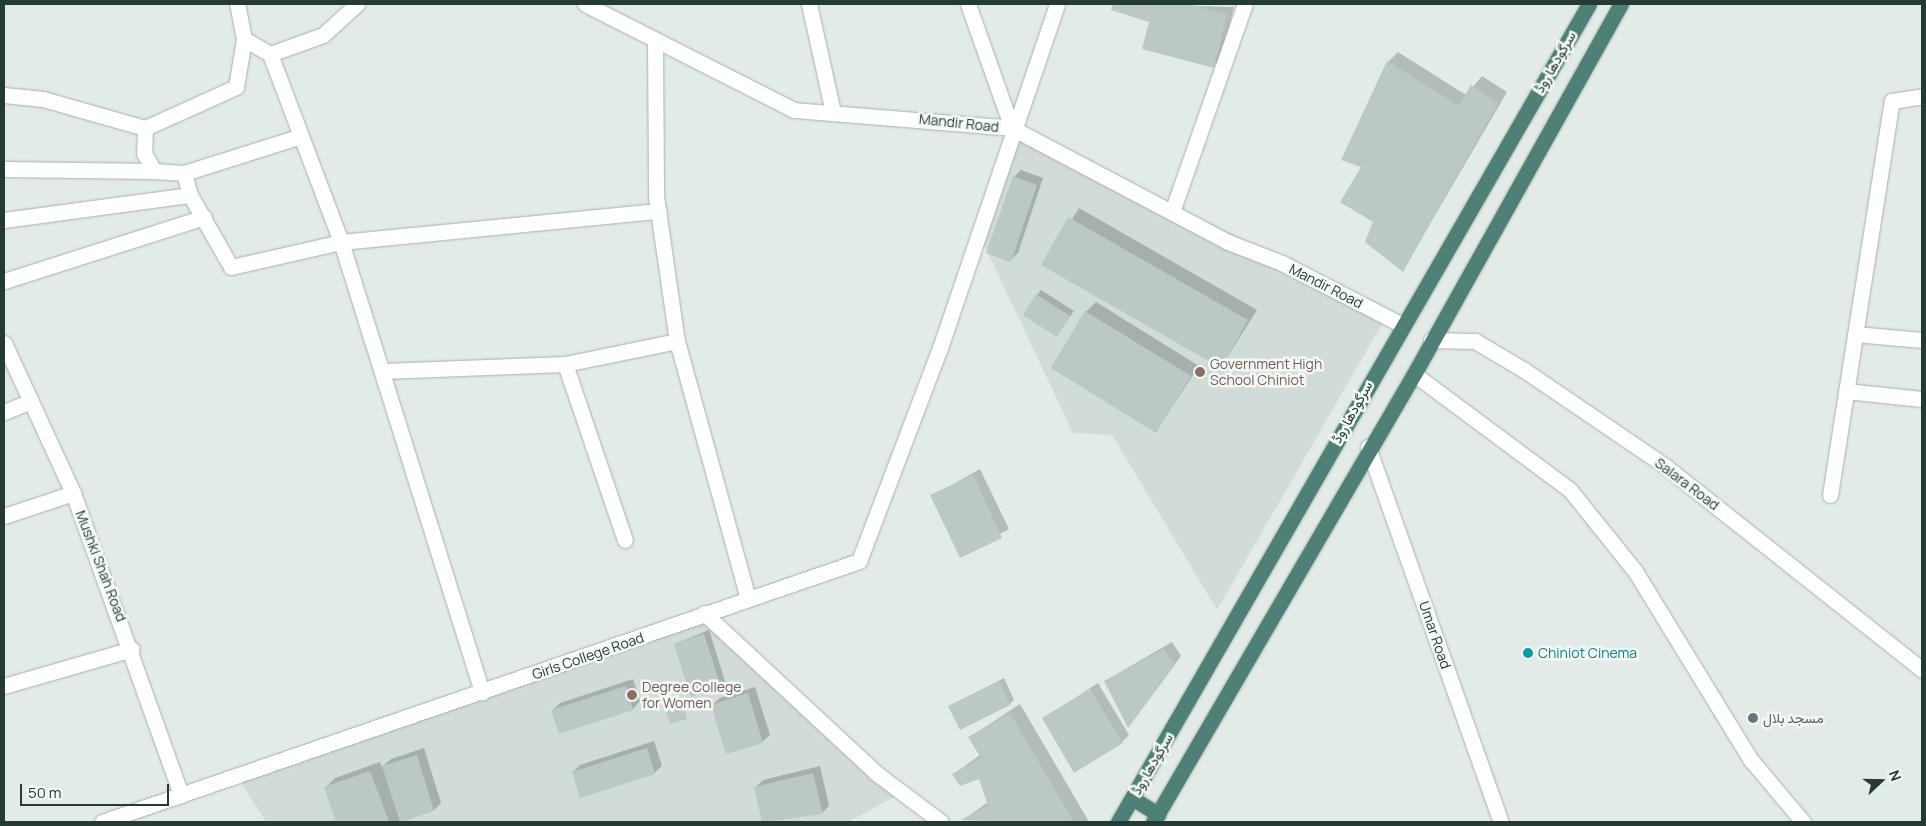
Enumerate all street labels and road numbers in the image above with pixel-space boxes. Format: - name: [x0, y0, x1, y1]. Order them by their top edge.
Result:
- street label: سرگودھا روڈ: [1531, 28, 1579, 96]
- street label: Mandir Road: [918, 110, 1000, 136]
- street label: Mandir Road: [1286, 260, 1366, 312]
- street label: سرگودھا روڈ: [1328, 378, 1376, 446]
- street label: Salara Road: [1652, 454, 1722, 514]
- street label: Mushki Shah Road: [72, 508, 130, 624]
- street label: Umar Road: [1416, 599, 1454, 671]
- street label: Girls College Road: [530, 629, 646, 683]
- street label: سرگودھا روڈ: [1128, 730, 1176, 798]

